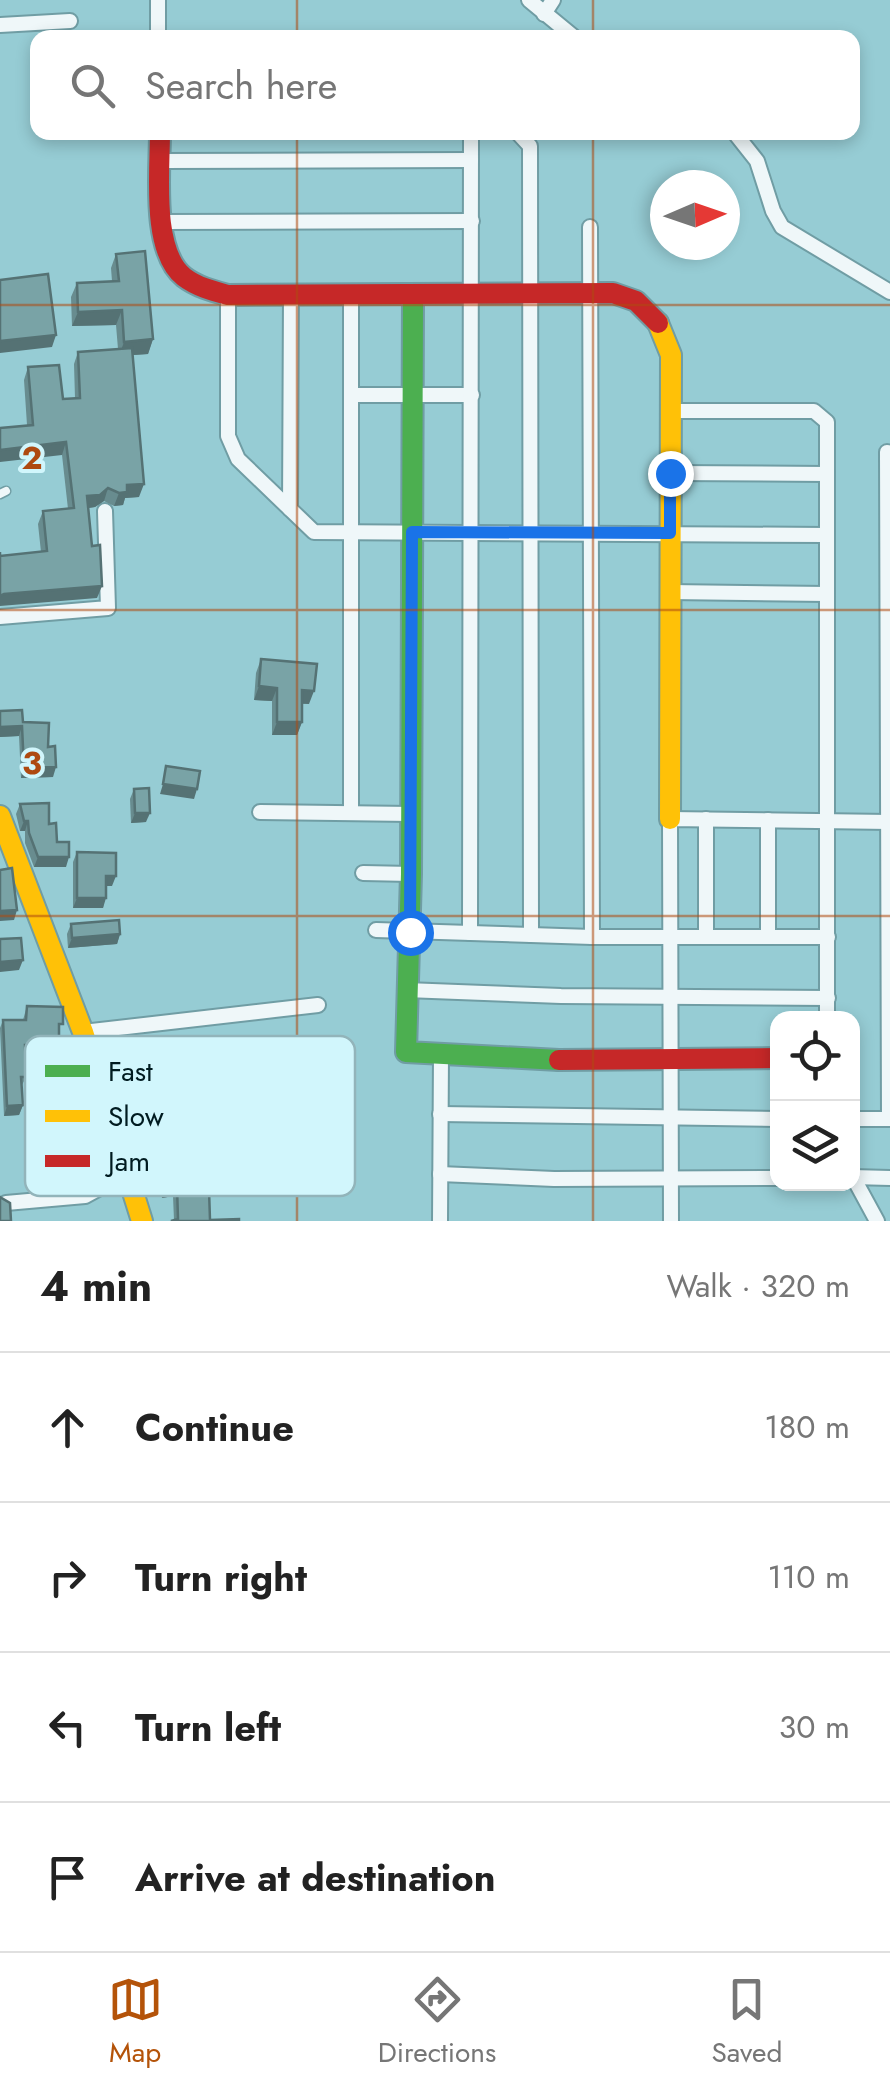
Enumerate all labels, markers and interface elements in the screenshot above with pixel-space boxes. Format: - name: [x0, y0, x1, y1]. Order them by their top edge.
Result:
- search box: [30, 30, 860, 140]
- icon: search: [65, 58, 120, 113]
- text: Search here: [145, 58, 337, 113]
- north arrow: [650, 170, 740, 260]
- text: 2: [22, 435, 43, 481]
- route end: [648, 451, 694, 497]
- text: 3: [22, 740, 42, 786]
- route start: [388, 910, 434, 956]
- map controls: [770, 1011, 860, 1191]
- button: locate: [770, 1011, 860, 1101]
- legend: [25, 1036, 355, 1196]
- text: Fast: [108, 1051, 153, 1092]
- text: Slow: [108, 1096, 164, 1137]
- button: layers: [770, 1101, 860, 1191]
- text: Jam: [104, 1141, 150, 1182]
- text: 4 min: [40, 1256, 152, 1317]
- text: Walk · 320 m: [666, 1263, 850, 1309]
- icon: ahead: [40, 1400, 95, 1455]
- text: Continue: [135, 1400, 294, 1455]
- text: 180 m: [764, 1404, 850, 1450]
- icon: right: [40, 1550, 95, 1605]
- text: Turn right: [135, 1550, 307, 1605]
- text: 110 m: [767, 1554, 850, 1600]
- icon: left: [40, 1700, 95, 1755]
- text: Turn left: [135, 1700, 281, 1755]
- text: 30 m: [779, 1704, 850, 1750]
- icon: arrive: [40, 1850, 95, 1905]
- text: Arrive at destination: [135, 1850, 496, 1905]
- tab: Map: [108, 1972, 163, 2073]
- tab: Directions: [378, 1972, 496, 2073]
- tab: Saved: [711, 1972, 782, 2073]

